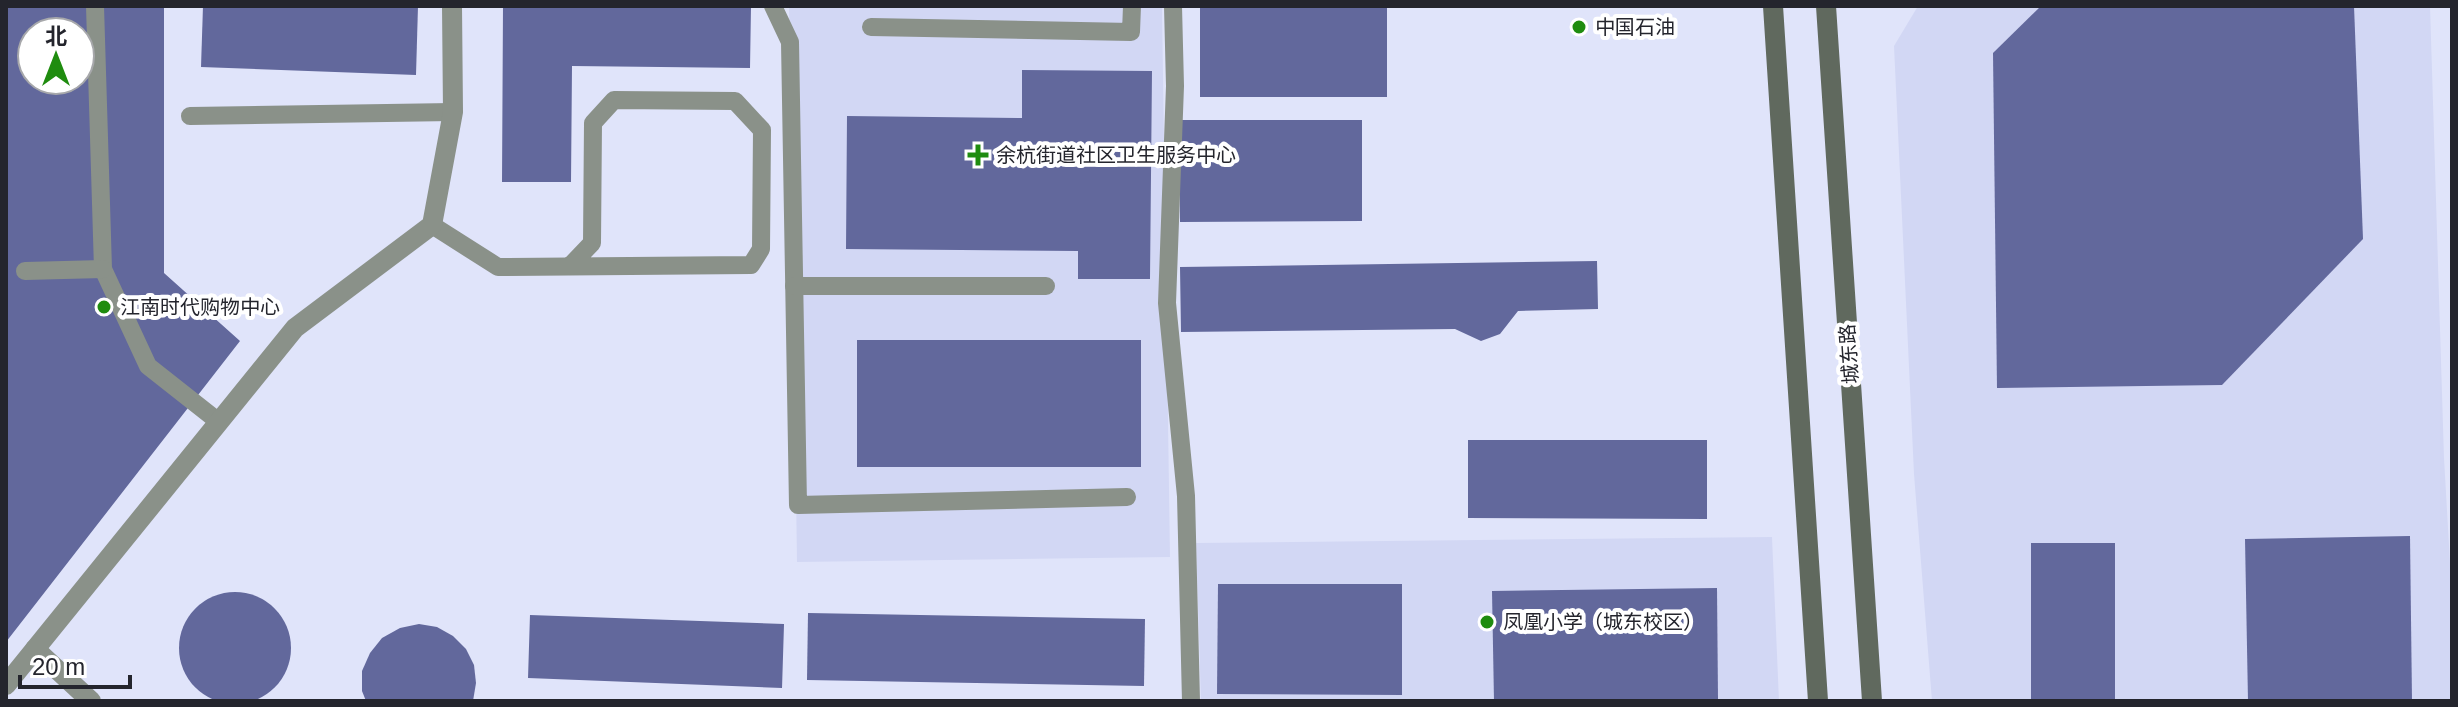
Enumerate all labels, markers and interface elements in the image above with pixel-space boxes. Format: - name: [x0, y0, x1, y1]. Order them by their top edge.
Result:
- north arrow: [16, 16, 96, 96]
- place label: 中国石油: [1595, 16, 1675, 38]
- marker: 中国石油: [1570, 18, 1588, 36]
- text: 北: [45, 24, 67, 49]
- marker: 余杭街道社区卫生服务中心: [967, 144, 989, 166]
- place label: 余杭街道社区卫生服务中心: [996, 144, 1236, 166]
- place label: 江南时代购物中心: [120, 296, 280, 318]
- marker: 江南时代购物中心: [95, 298, 113, 316]
- street label: 城东路: [1836, 323, 1862, 385]
- place label: 凤凰小学（城东校区）: [1503, 611, 1703, 633]
- marker: 凤凰小学（城东校区）: [1478, 613, 1496, 631]
- scale bar: [20, 639, 130, 689]
- text: 20 m: [32, 653, 85, 680]

